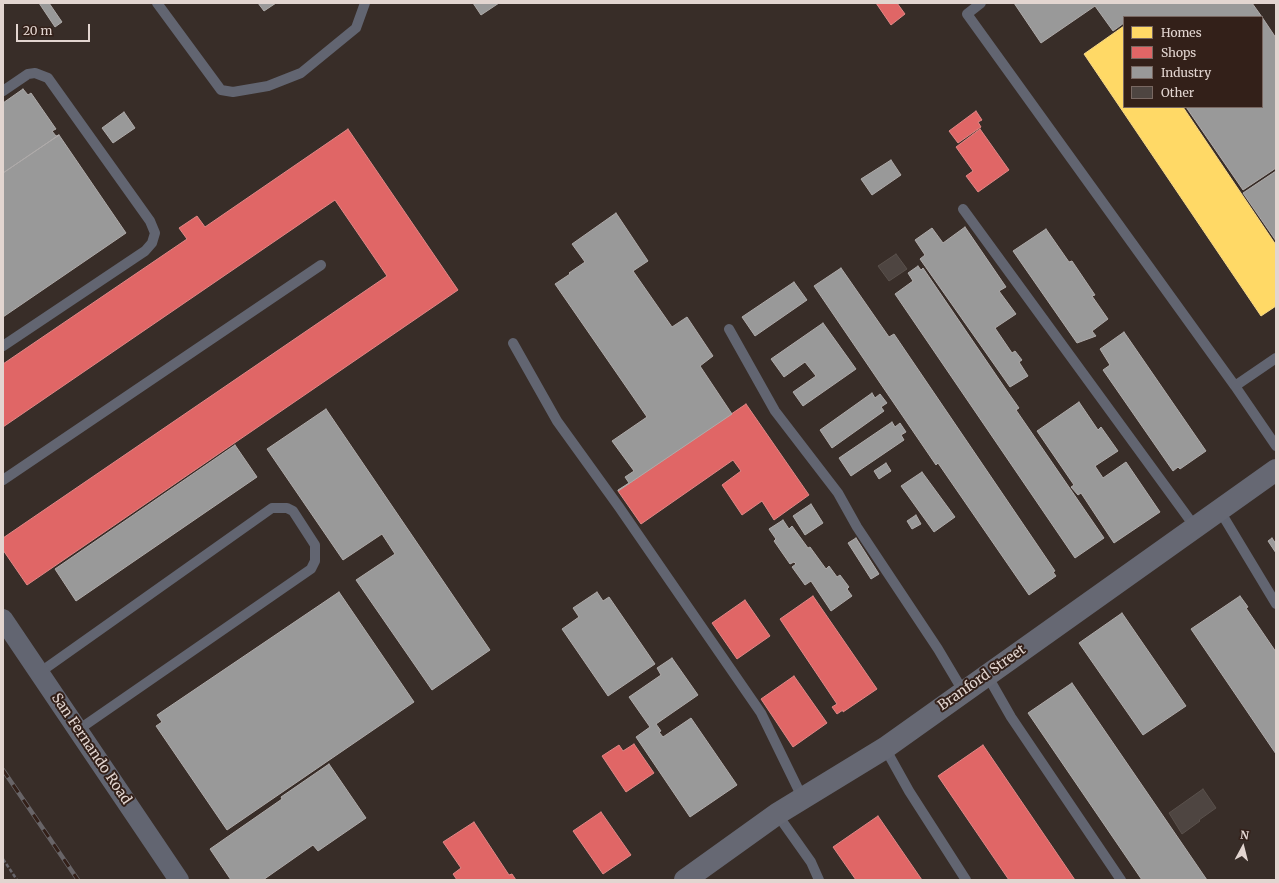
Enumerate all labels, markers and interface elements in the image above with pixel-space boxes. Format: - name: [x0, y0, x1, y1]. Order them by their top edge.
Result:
- scale bar: [18, 16, 92, 42]
- legend: [1123, 16, 1263, 108]
- text: 20 m: [23, 23, 52, 38]
- text: Homes: [1161, 25, 1202, 40]
- text: Shops: [1161, 45, 1196, 60]
- text: Industry: [1161, 65, 1211, 80]
- text: Other: [1161, 85, 1194, 100]
- street label: Branford Street: [935, 642, 1029, 714]
- street label: San Fernando Road: [48, 690, 134, 808]
- north arrow: [1223, 827, 1263, 867]
- text: N: [1239, 828, 1250, 843]

